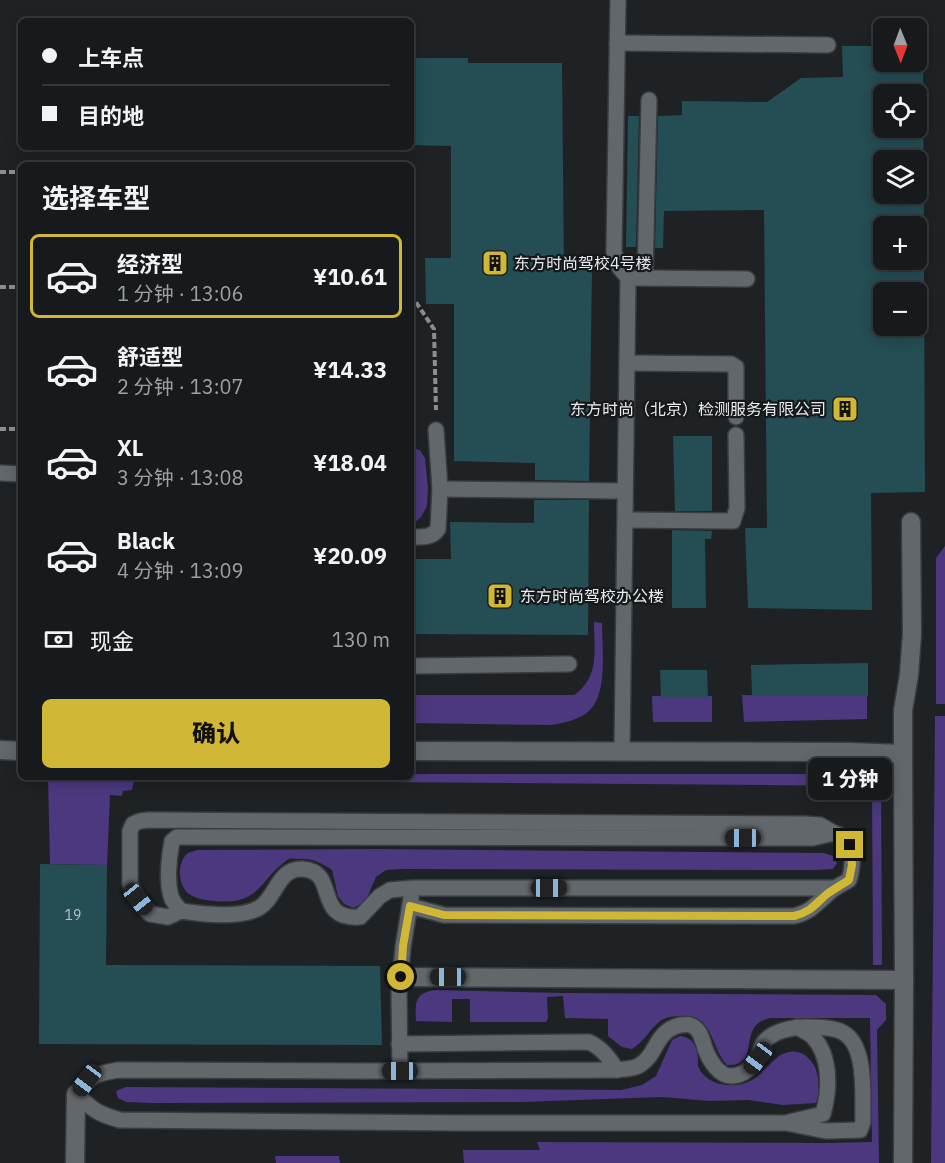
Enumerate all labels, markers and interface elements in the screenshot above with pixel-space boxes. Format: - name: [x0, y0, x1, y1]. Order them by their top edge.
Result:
- north arrow: [873, 18, 927, 72]
- map controls: [873, 18, 927, 336]
- text: 上车点: [78, 43, 144, 72]
- button: locate: [873, 84, 927, 138]
- text: 目的地: [78, 101, 144, 130]
- button: layers: [873, 150, 927, 204]
- text: 选择车型: [42, 180, 150, 215]
- button: +: [873, 216, 927, 270]
- building icon: 东方时尚驾校4号楼: [480, 248, 510, 278]
- icon: car: [45, 249, 99, 303]
- text: 经济型: [117, 249, 183, 278]
- place label: 东方时尚驾校4号楼: [514, 253, 652, 273]
- text: ¥10.61: [313, 262, 387, 291]
- text: 1 分钟 · 13:06: [117, 280, 244, 307]
- button: −: [873, 282, 927, 336]
- icon: car: [45, 342, 99, 396]
- text: 舒适型: [117, 342, 183, 371]
- text: ¥14.33: [313, 355, 387, 384]
- text: 2 分钟 · 13:07: [117, 373, 244, 400]
- building icon: 东方时尚（北京）检测服务有限公司: [830, 394, 860, 424]
- place label: 东方时尚（北京）检测服务有限公司: [570, 399, 826, 419]
- text: XL: [117, 433, 143, 462]
- icon: car: [45, 435, 99, 489]
- text: ¥18.04: [313, 448, 387, 477]
- text: 3 分钟 · 13:08: [117, 464, 244, 491]
- text: Black: [117, 526, 175, 555]
- icon: car: [45, 528, 99, 582]
- text: ¥20.09: [313, 541, 387, 570]
- text: 4 分钟 · 13:09: [117, 557, 244, 584]
- building icon: 东方时尚驾校办公楼: [485, 581, 515, 611]
- place label: 东方时尚驾校办公楼: [520, 586, 664, 606]
- icon: cash: [42, 623, 75, 656]
- text: 现金: [90, 626, 134, 655]
- text: 130 m: [332, 626, 390, 653]
- button: 确认: [42, 699, 390, 768]
- callout: 1 分钟: [808, 758, 892, 800]
- text: 1 分钟: [822, 765, 878, 792]
- car: [725, 829, 761, 847]
- route end: [836, 831, 863, 858]
- car: [120, 879, 156, 919]
- car: [531, 879, 567, 897]
- house number: 19: [65, 906, 81, 924]
- route start: [387, 963, 414, 990]
- car: [430, 968, 466, 986]
- car: [740, 1038, 776, 1078]
- car: [69, 1060, 105, 1100]
- car: [382, 1062, 418, 1080]

